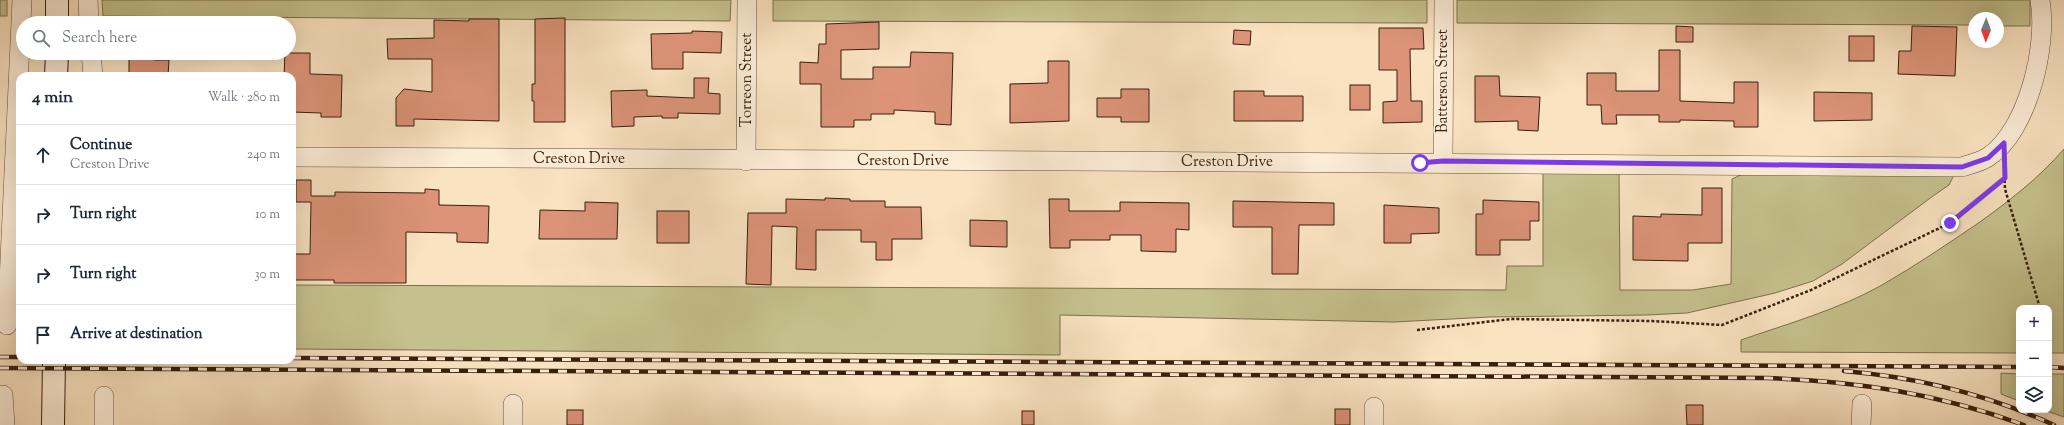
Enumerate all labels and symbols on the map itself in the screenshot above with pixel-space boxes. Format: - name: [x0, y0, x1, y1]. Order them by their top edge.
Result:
- north arrow: [1968, 12, 2004, 48]
- street label: Batterson Street: [1433, 29, 1454, 133]
- street label: Torreon Street: [737, 33, 758, 127]
- street label: Creston Drive: [533, 149, 625, 170]
- street label: Creston Drive: [857, 151, 949, 172]
- street label: Creston Drive: [1181, 152, 1273, 173]
- route start: [1411, 154, 1429, 172]
- route end: [1941, 214, 1959, 232]

